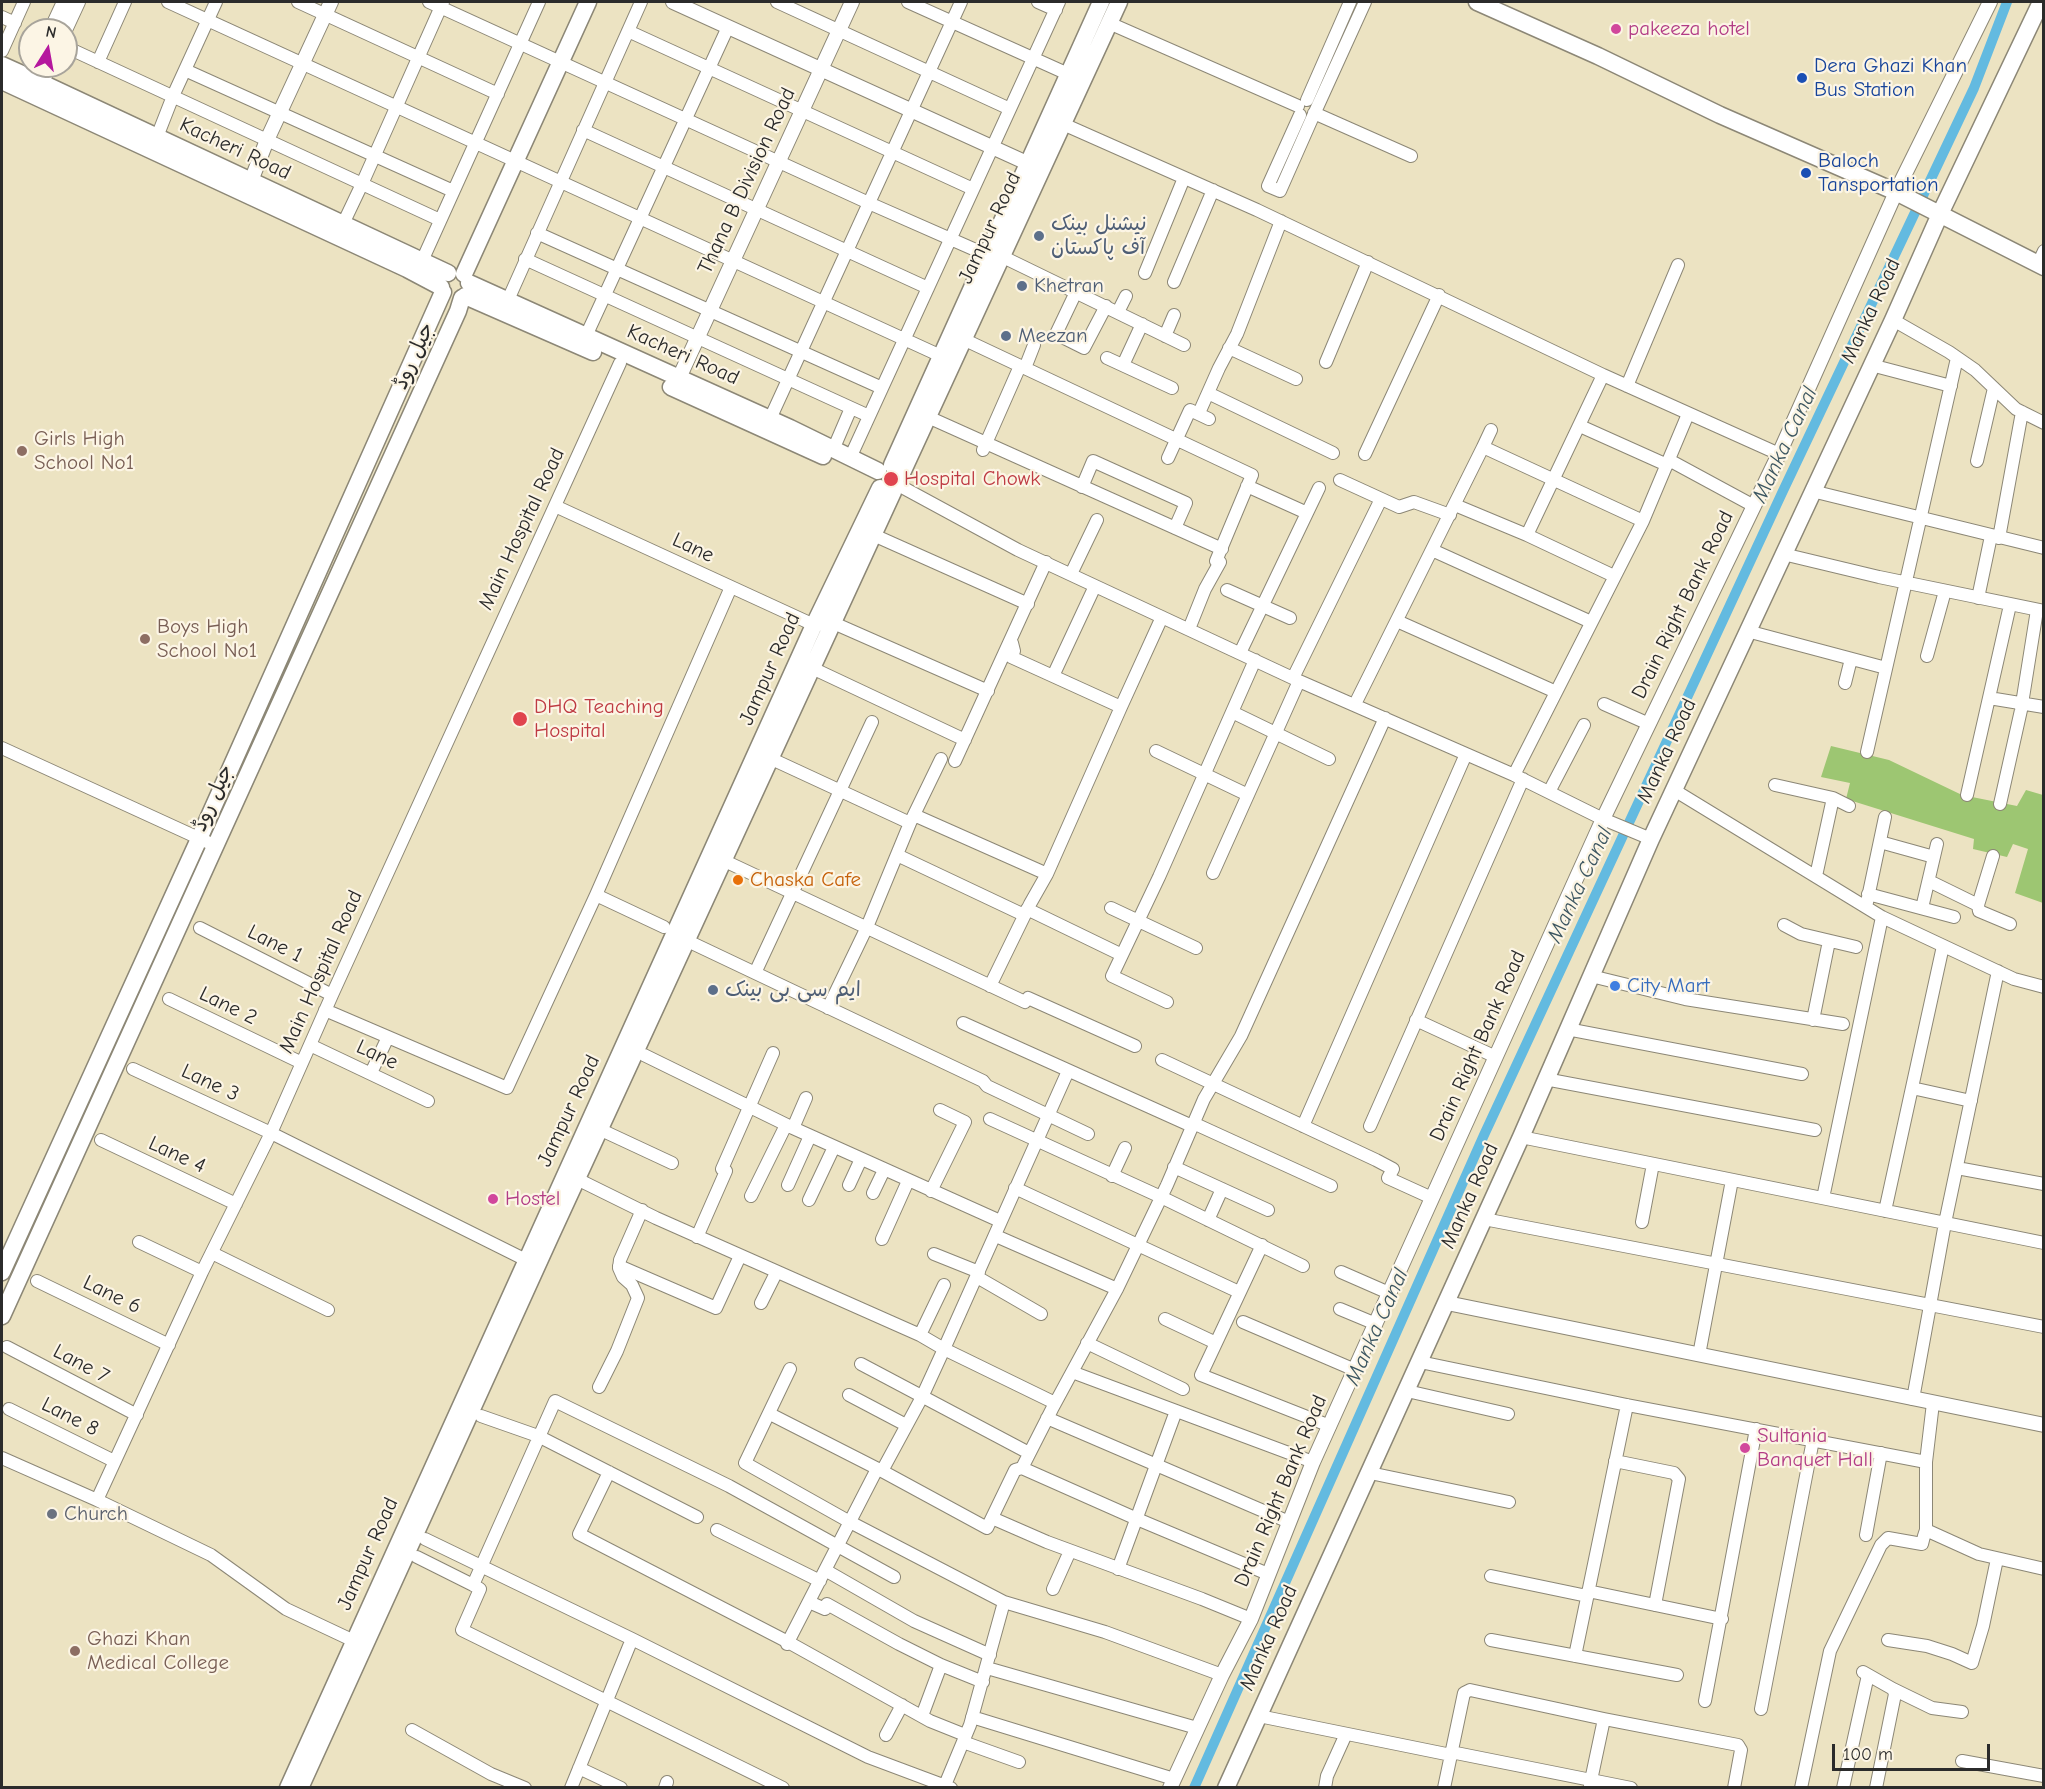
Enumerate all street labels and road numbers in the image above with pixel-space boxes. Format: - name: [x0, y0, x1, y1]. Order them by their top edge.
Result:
- street label: Thana B Division Road: [693, 84, 801, 278]
- street label: Kacheri Road: [175, 112, 295, 186]
- street label: Jampur Road: [953, 168, 1027, 288]
- street label: Manka Road: [1836, 254, 1906, 368]
- street label: جیل روڈ: [388, 319, 440, 393]
- street label: Kacheri Road: [623, 319, 743, 391]
- street label: Main Hospital Road: [473, 444, 571, 614]
- street label: Drain Right Bank Road: [1627, 507, 1739, 703]
- street label: Lane: [668, 527, 718, 569]
- street label: Jampur Road: [734, 609, 806, 729]
- street label: Manka Road: [1632, 694, 1702, 808]
- street label: جیل روڈ: [187, 761, 239, 835]
- street label: Main Hospital Road: [274, 887, 368, 1057]
- street label: Lane 1: [243, 920, 307, 968]
- street label: Drain Right Bank Road: [1425, 947, 1531, 1145]
- street label: Lane 2: [195, 981, 261, 1031]
- street label: Lane: [352, 1034, 402, 1076]
- street label: Jampur Road: [532, 1051, 606, 1171]
- street label: Lane 3: [177, 1059, 243, 1107]
- street label: Lane 4: [144, 1131, 210, 1179]
- street label: Manka Road: [1436, 1139, 1504, 1253]
- street label: Lane 6: [79, 1270, 145, 1320]
- street label: Lane 7: [49, 1339, 113, 1389]
- street label: Drain Right Bank Road: [1229, 1391, 1333, 1591]
- street label: Lane 8: [37, 1392, 103, 1442]
- street label: Jampur Road: [332, 1494, 404, 1614]
- street label: Manka Road: [1235, 1581, 1303, 1695]

